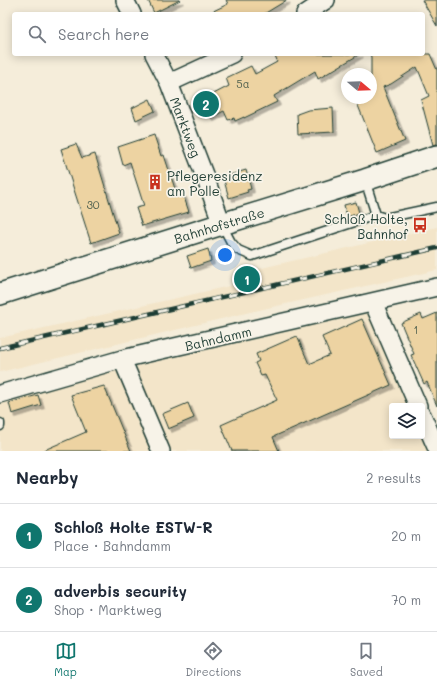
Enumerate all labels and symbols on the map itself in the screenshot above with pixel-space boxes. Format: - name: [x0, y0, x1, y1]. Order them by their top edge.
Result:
- north arrow: [341, 68, 377, 104]
- house number: 5a: [236, 76, 250, 91]
- pin: 2: [193, 89, 219, 119]
- street label: Marktweg: [167, 94, 205, 160]
- place label: Pflegeresidenz am Polle: [167, 167, 263, 199]
- building icon: Pflegeresidenz am Polle: [146, 173, 164, 191]
- house number: 30: [86, 197, 100, 212]
- street label: Bahnhofstraße: [172, 203, 266, 247]
- place label: Schloß Holte, Bahnhof: [324, 210, 409, 242]
- bus stop icon: Schloß Holte, Bahnhof: [411, 216, 429, 234]
- your location: [215, 245, 235, 265]
- pin: 1: [234, 264, 260, 294]
- street label: Bahndamm: [183, 322, 253, 354]
- house number: 1: [414, 322, 418, 337]

